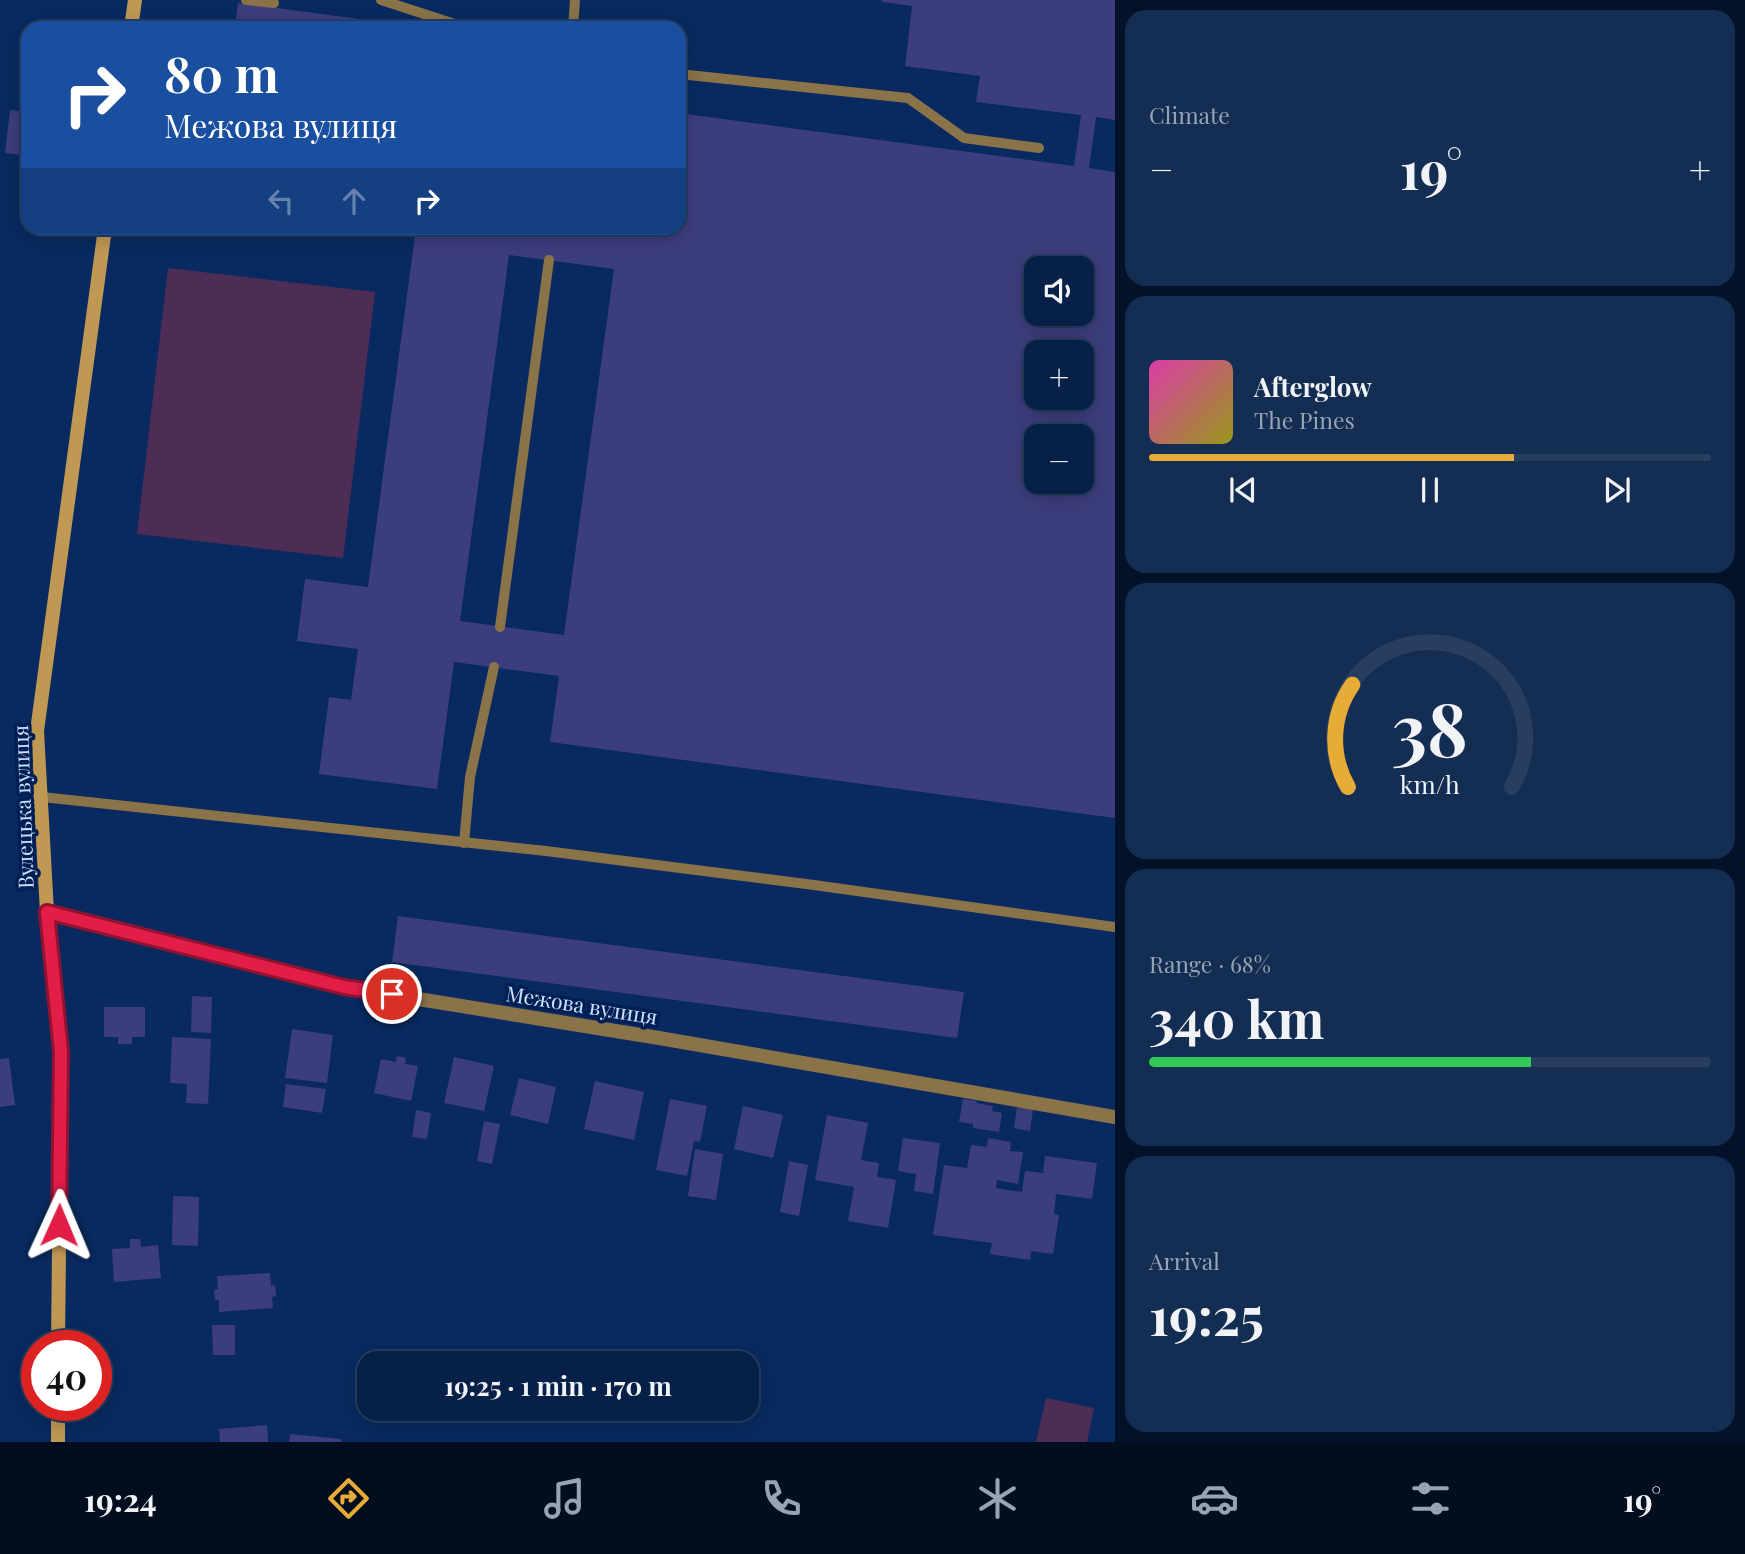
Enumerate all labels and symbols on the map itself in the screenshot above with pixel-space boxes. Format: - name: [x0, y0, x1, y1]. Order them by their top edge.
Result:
- street label: Вулецька вулиця: [5, 725, 39, 889]
- pin: [362, 964, 422, 1024]
- street label: Межова вулиця: [504, 978, 660, 1030]
- position arrow: [22, 1188, 96, 1262]
- speed limit sign: 40: [21, 1330, 112, 1421]

